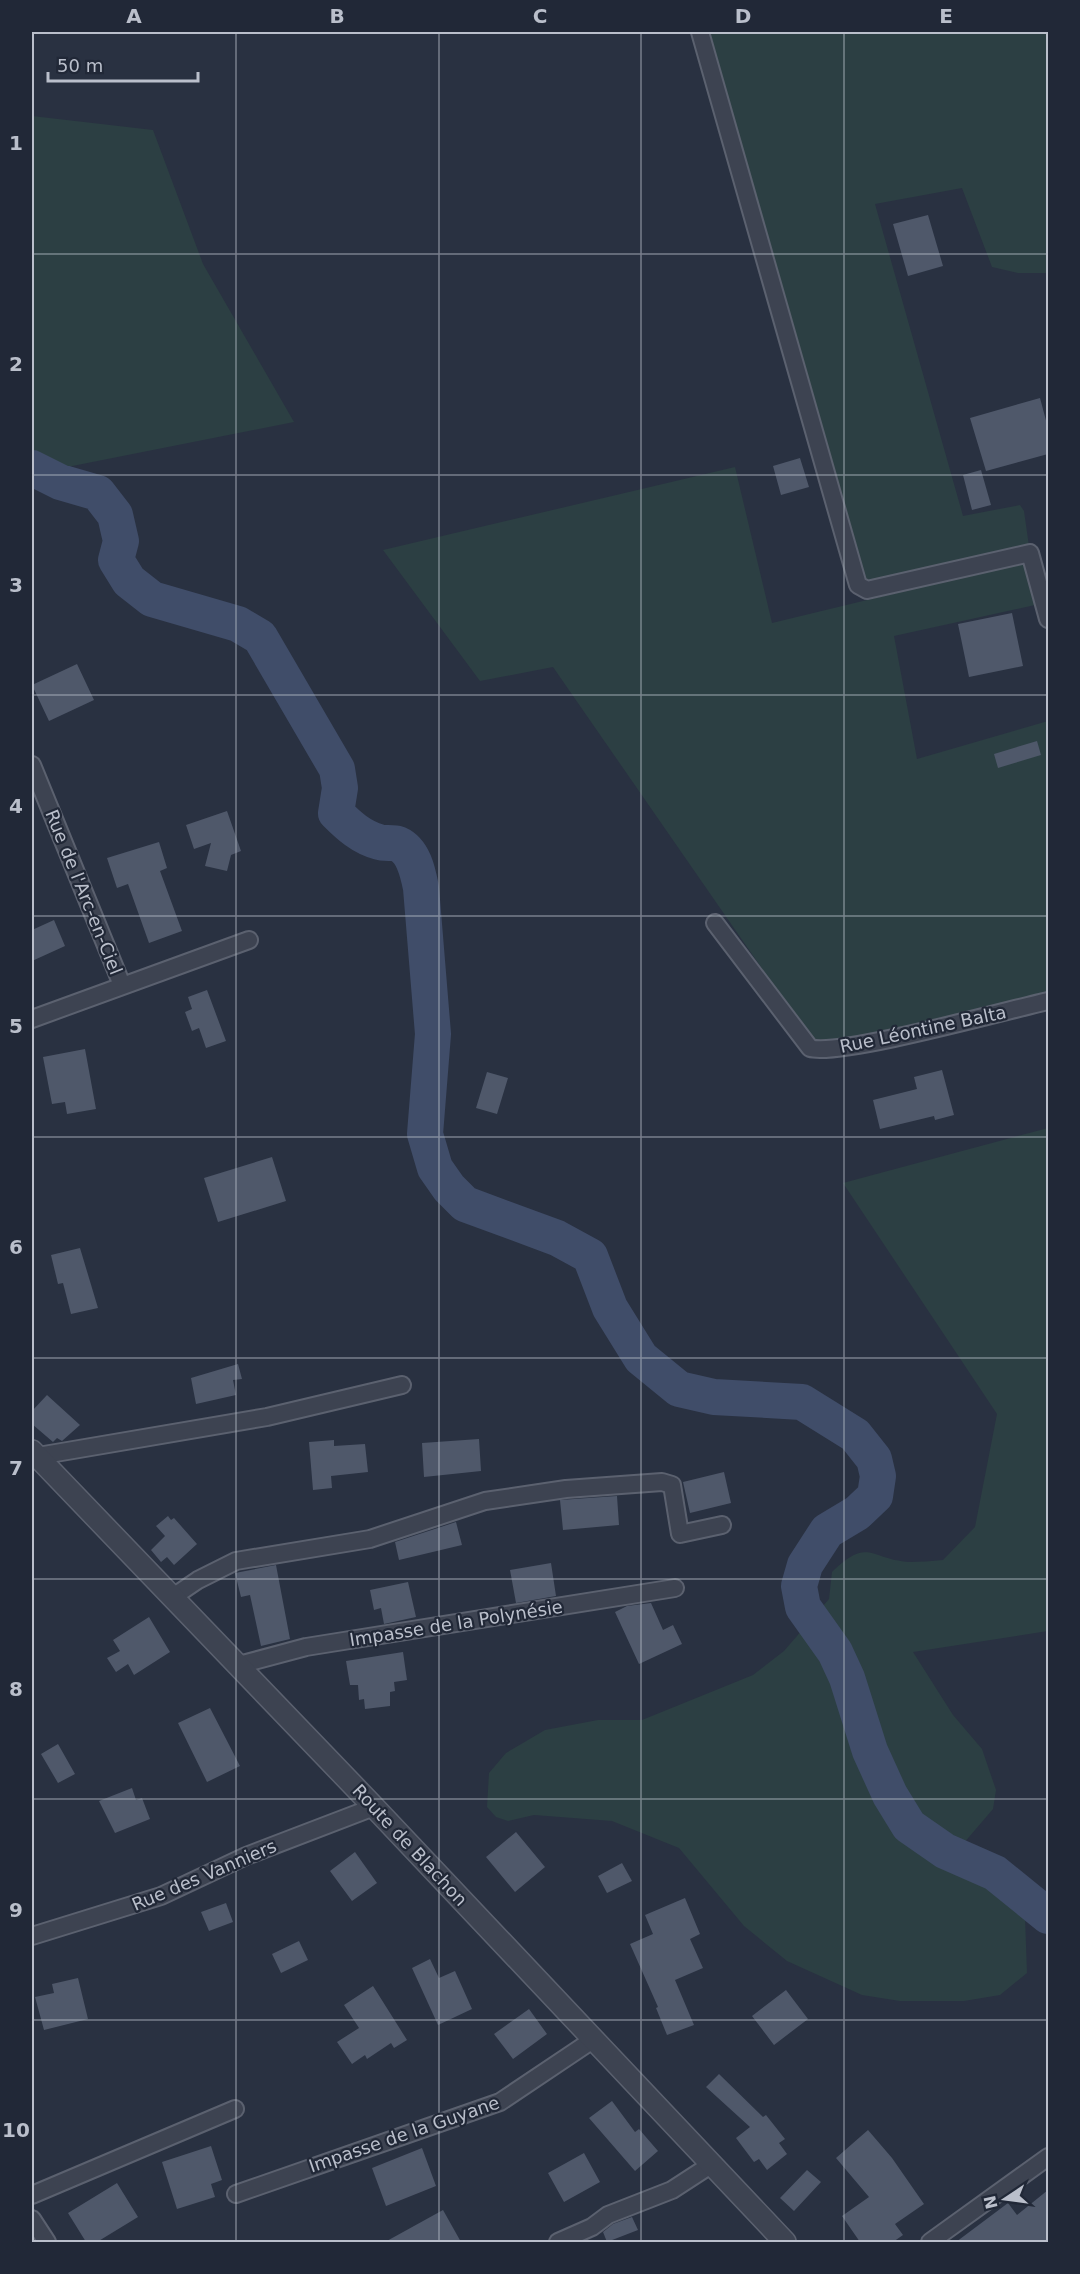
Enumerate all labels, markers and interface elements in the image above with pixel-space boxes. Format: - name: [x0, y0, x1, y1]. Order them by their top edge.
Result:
- text: A: [126, 4, 142, 28]
- text: B: [329, 4, 345, 28]
- text: C: [533, 4, 547, 28]
- text: D: [735, 4, 751, 28]
- text: E: [939, 4, 953, 28]
- scale bar: [48, 45, 198, 83]
- text: 50 m: [57, 55, 103, 76]
- text: 1: [9, 131, 23, 155]
- text: 2: [9, 352, 23, 376]
- text: 3: [9, 573, 23, 597]
- text: 4: [9, 794, 23, 818]
- street label: Rue de l'Arc-en-Ciel: [41, 806, 127, 978]
- street label: Rue Léontine Balta: [838, 1001, 1008, 1057]
- text: 5: [9, 1014, 23, 1038]
- text: 6: [9, 1235, 23, 1259]
- text: 7: [9, 1456, 23, 1480]
- street label: Impasse de la Polynésie: [348, 1596, 564, 1650]
- text: 8: [9, 1677, 23, 1701]
- street label: Route de Blachon: [348, 1780, 472, 1910]
- street label: Rue des Vanniers: [129, 1835, 279, 1915]
- text: 9: [9, 1898, 23, 1922]
- street label: Impasse de la Guyane: [306, 2091, 502, 2177]
- text: 10: [2, 2118, 30, 2142]
- north arrow: [975, 2169, 1035, 2229]
- text: N: [980, 2194, 1002, 2211]

